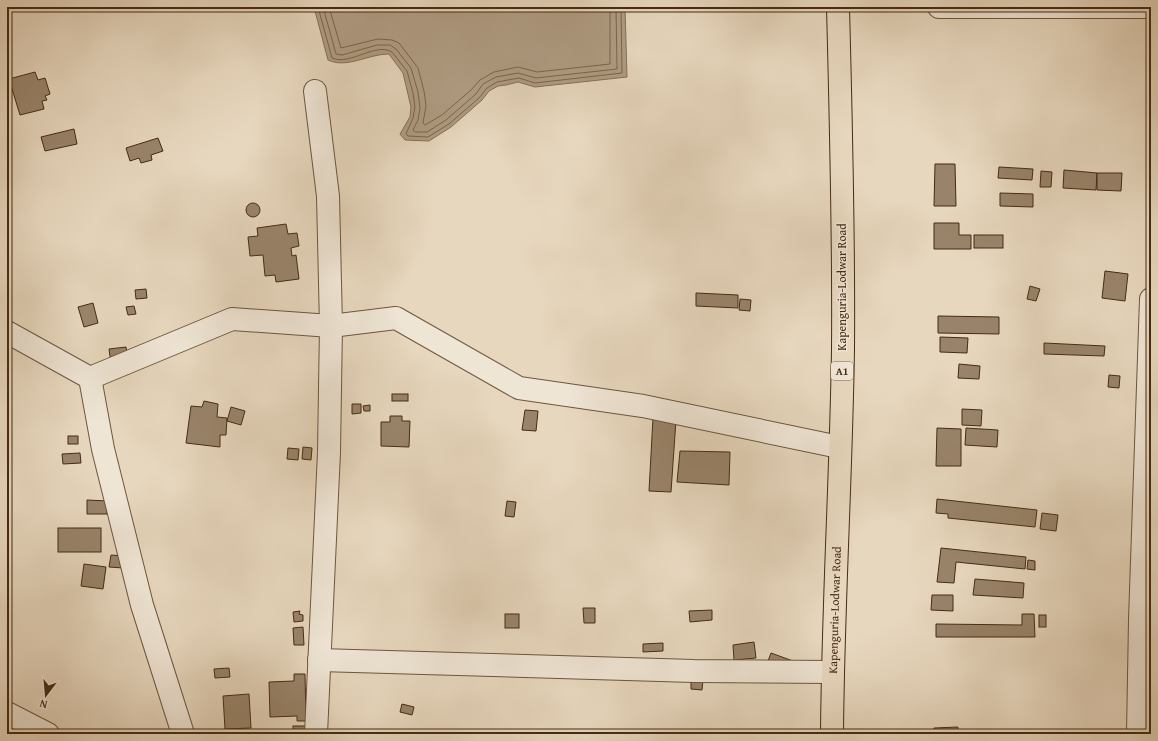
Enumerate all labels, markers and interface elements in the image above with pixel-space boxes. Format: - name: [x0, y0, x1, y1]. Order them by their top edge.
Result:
- street label: Kapenguria-Lodwar Road: [833, 223, 850, 351]
- road number: A1: [831, 362, 853, 380]
- street label: Kapenguria-Lodwar Road: [824, 545, 845, 674]
- north arrow: [26, 675, 66, 715]
- text: N: [37, 696, 49, 713]

